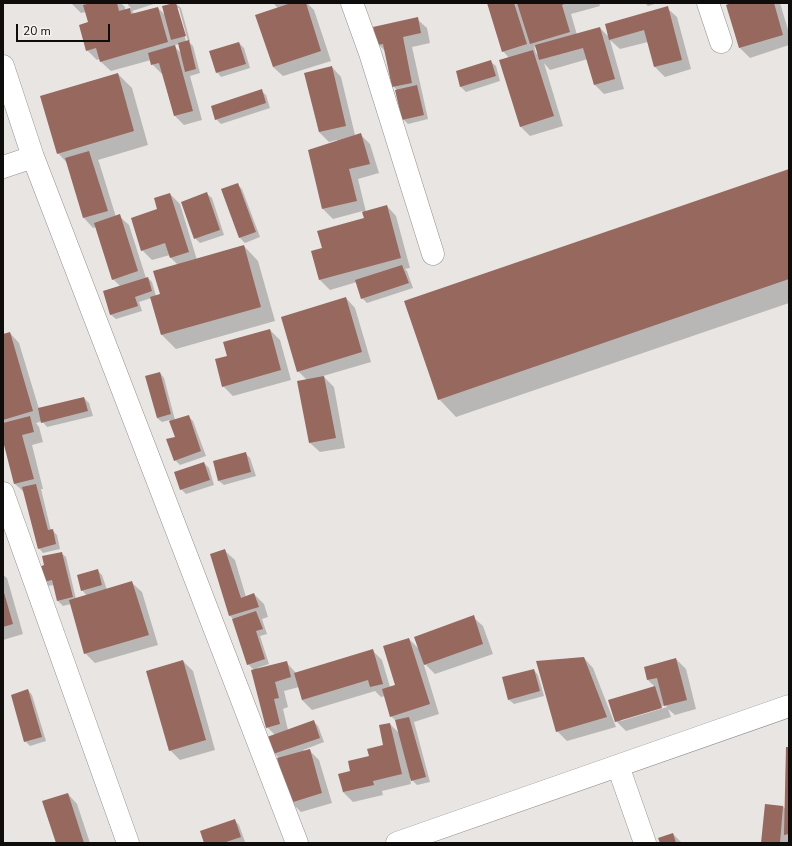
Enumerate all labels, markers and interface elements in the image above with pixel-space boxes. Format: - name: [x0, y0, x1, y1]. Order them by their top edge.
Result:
- scale bar: [18, 16, 112, 42]
- text: 20 m: [23, 23, 51, 39]

